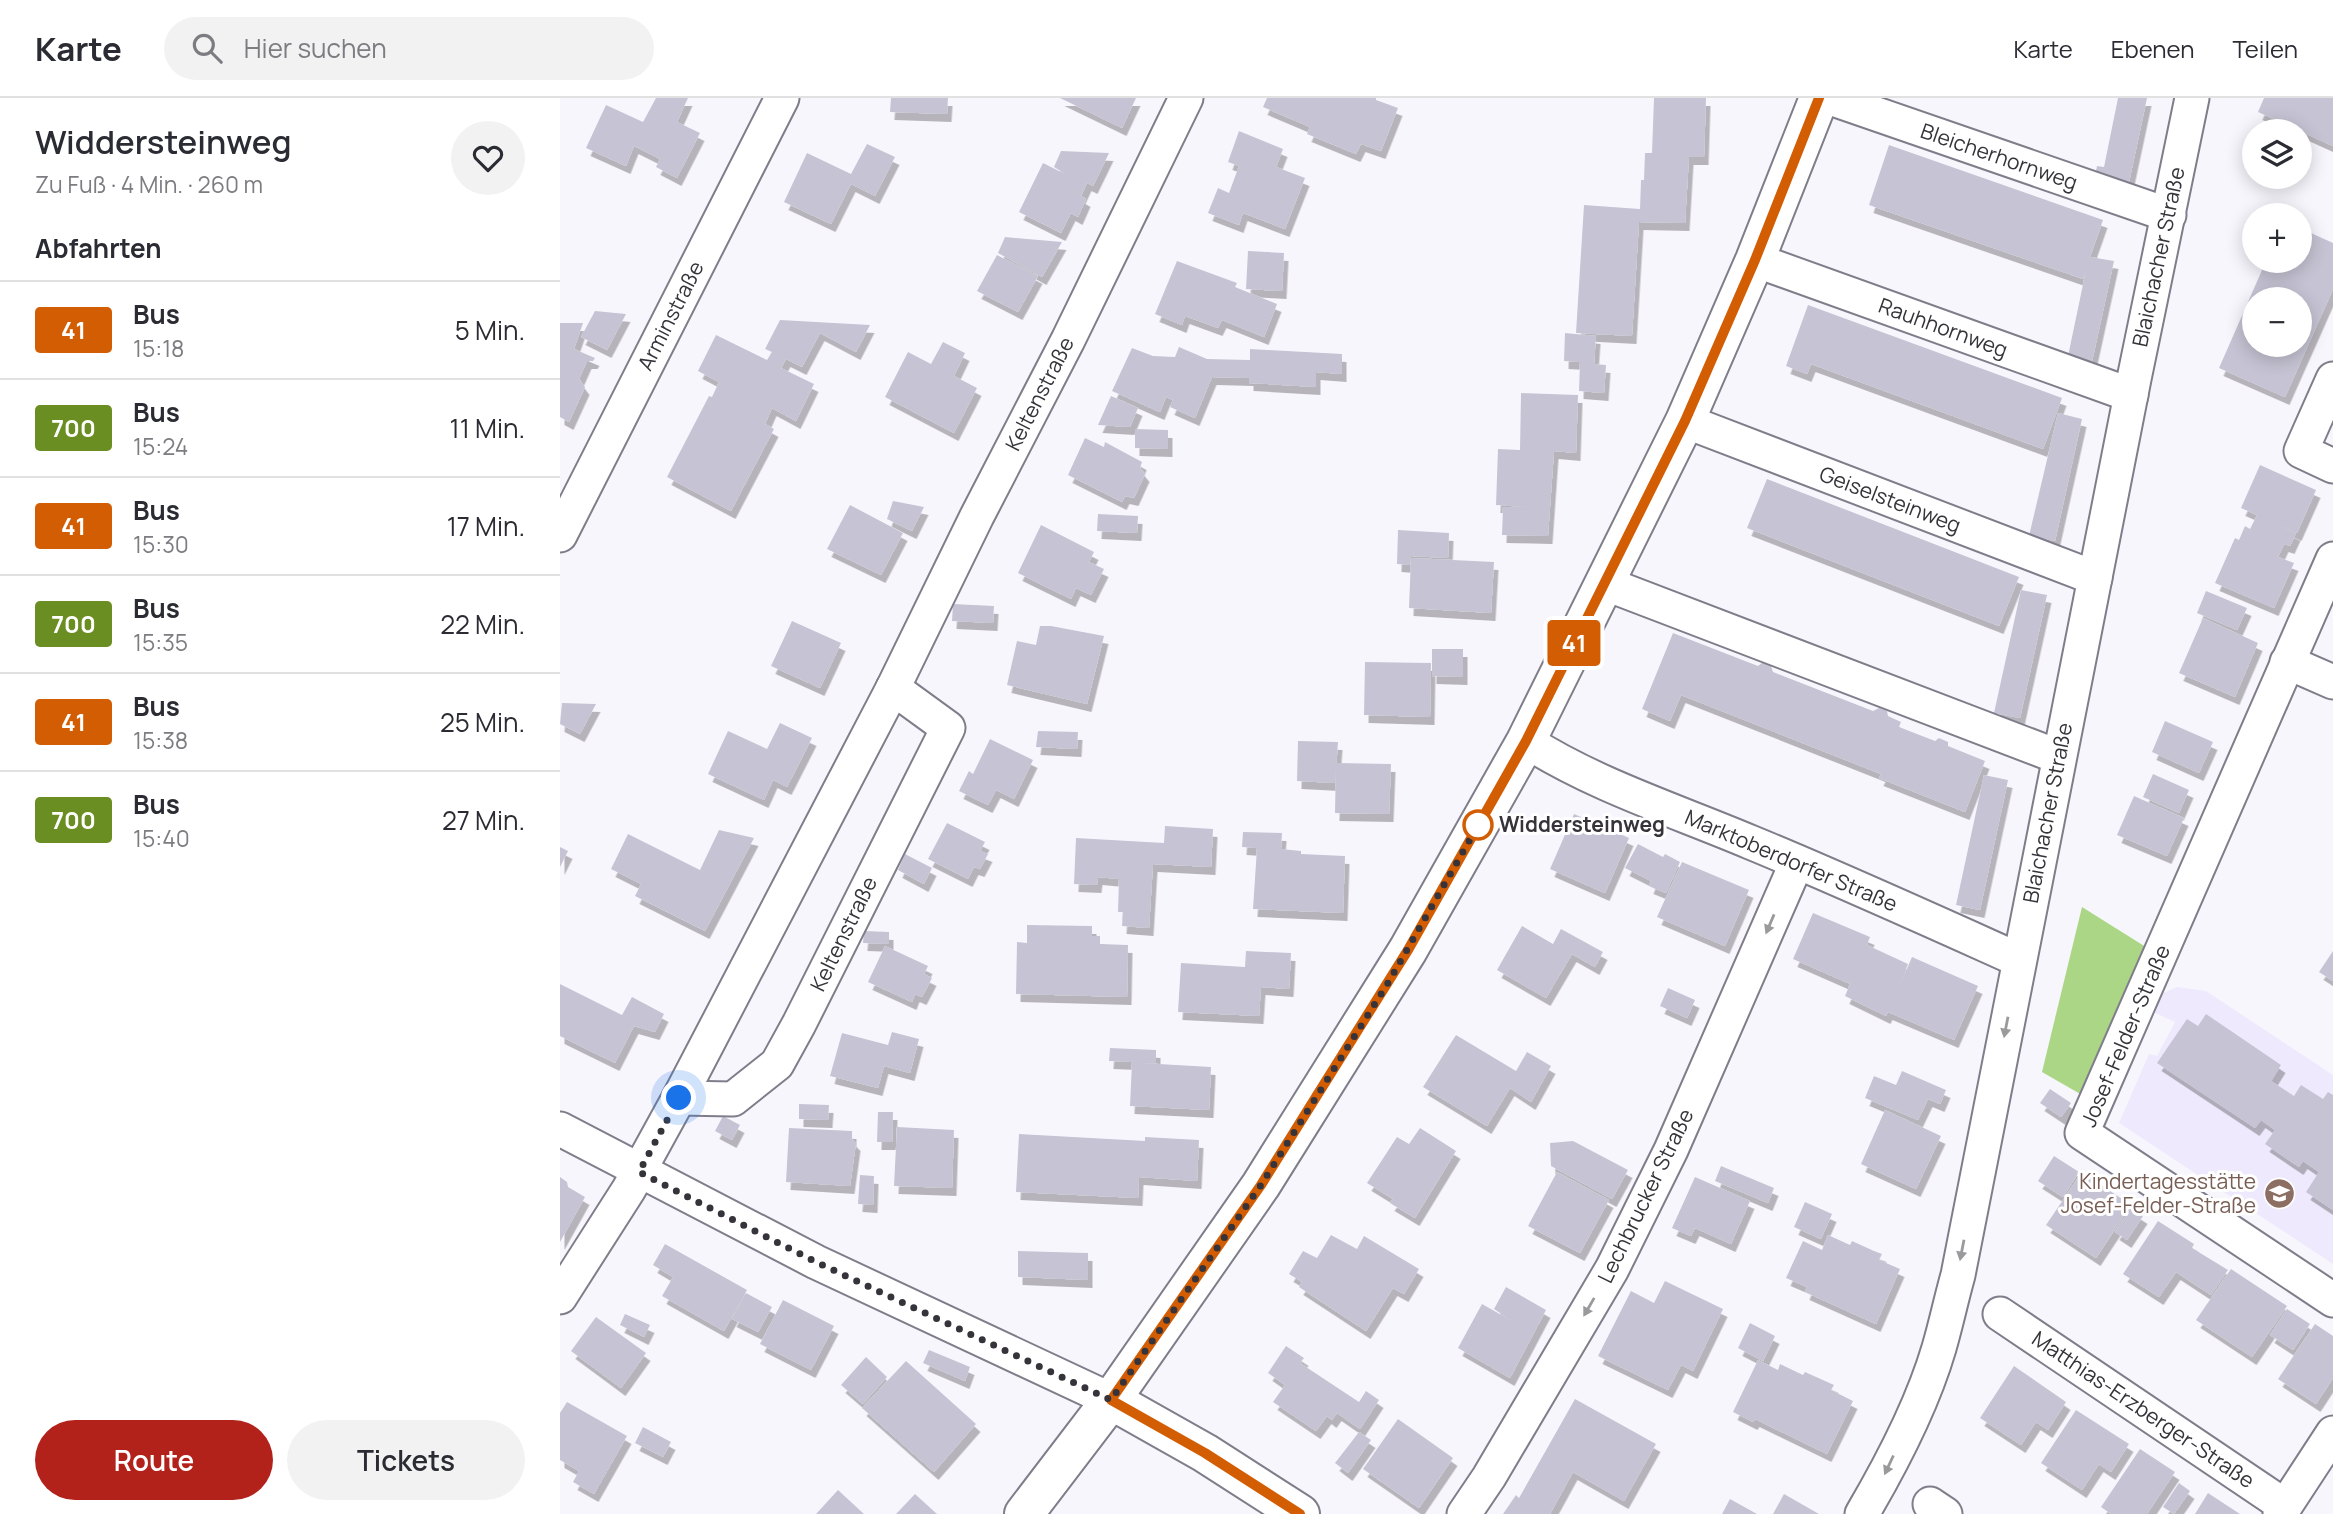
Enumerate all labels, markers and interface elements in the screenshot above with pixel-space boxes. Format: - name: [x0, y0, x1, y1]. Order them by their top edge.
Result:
- search box: [164, 17, 654, 80]
- text: Karte: [35, 26, 122, 71]
- icon: search: [188, 29, 226, 67]
- text: Hier suchen: [244, 30, 387, 66]
- text: Karte: [2013, 32, 2073, 65]
- text: Ebenen: [2111, 32, 2194, 65]
- text: Teilen: [2232, 32, 2298, 65]
- street label: Bleicherhornweg: [1917, 116, 2082, 196]
- text: Widdersteinweg: [35, 119, 291, 164]
- map controls: [2242, 119, 2312, 357]
- button: layers: [2242, 119, 2312, 189]
- button: heart: [451, 121, 525, 195]
- street label: Blaichacher Straße: [2125, 164, 2191, 349]
- text: Zu Fuß · 4 Min. · 260 m: [35, 168, 263, 200]
- button: +: [2242, 203, 2312, 273]
- text: Abfahrten: [35, 230, 162, 266]
- street label: Arminstraße: [631, 256, 710, 375]
- button: −: [2242, 287, 2312, 357]
- street label: Rauhhornweg: [1875, 291, 2012, 363]
- text: Bus: [133, 296, 180, 332]
- text: 5 Min.: [455, 312, 525, 348]
- text: 41: [61, 313, 86, 346]
- text: 15:18: [133, 332, 184, 364]
- street label: Keltenstraße: [998, 332, 1080, 455]
- text: Bus: [133, 394, 180, 430]
- text: 11 Min.: [450, 410, 525, 446]
- text: 700: [51, 411, 96, 444]
- text: 15:24: [133, 430, 188, 462]
- street label: Geiselsteinweg: [1816, 459, 1965, 539]
- text: Bus: [133, 492, 180, 528]
- text: 17 Min.: [447, 508, 525, 544]
- text: 41: [61, 509, 86, 542]
- text: 15:30: [133, 528, 189, 560]
- text: Bus: [133, 590, 180, 626]
- text: 22 Min.: [440, 606, 525, 642]
- text: 700: [51, 607, 96, 640]
- line badge: 41: [1542, 620, 1606, 666]
- text: 15:35: [133, 626, 188, 658]
- text: 41: [1561, 626, 1587, 659]
- text: Bus: [133, 688, 180, 724]
- text: 25 Min.: [440, 704, 525, 740]
- text: 41: [61, 705, 86, 738]
- street label: Blaichacher Straße: [2016, 720, 2078, 905]
- text: 15:38: [133, 724, 188, 756]
- text: Bus: [133, 786, 180, 822]
- text: 27 Min.: [442, 802, 525, 838]
- text: 700: [51, 803, 96, 836]
- street label: Marktoberdorfer Straße: [1681, 803, 1902, 918]
- marker: Widdersteinweg: [1463, 810, 1493, 840]
- place label: Widdersteinweg: [1499, 810, 1665, 838]
- text: 15:40: [133, 822, 190, 854]
- street label: Keltenstraße: [803, 872, 883, 996]
- one-way arrow: [1764, 914, 1775, 935]
- street label: Josef-Felder-Straße: [2074, 940, 2176, 1131]
- one-way arrow: [2000, 1016, 2011, 1038]
- your location: [661, 1080, 696, 1115]
- street label: Lechbrucker Straße: [1591, 1104, 1699, 1287]
- place label: Kindertagesstätte Josef-Felder-Straße: [2061, 1167, 2256, 1219]
- school or university icon: Kindertagesstätte Josef-Felder-Straße: [2262, 1177, 2296, 1211]
- one-way arrow: [1957, 1239, 1968, 1261]
- one-way arrow: [1583, 1297, 1595, 1317]
- street label: Matthias-Erzberger-Straße: [2027, 1324, 2260, 1494]
- button: Route: [35, 1420, 273, 1500]
- button: Tickets: [287, 1420, 525, 1500]
- one-way arrow: [1883, 1455, 1895, 1475]

